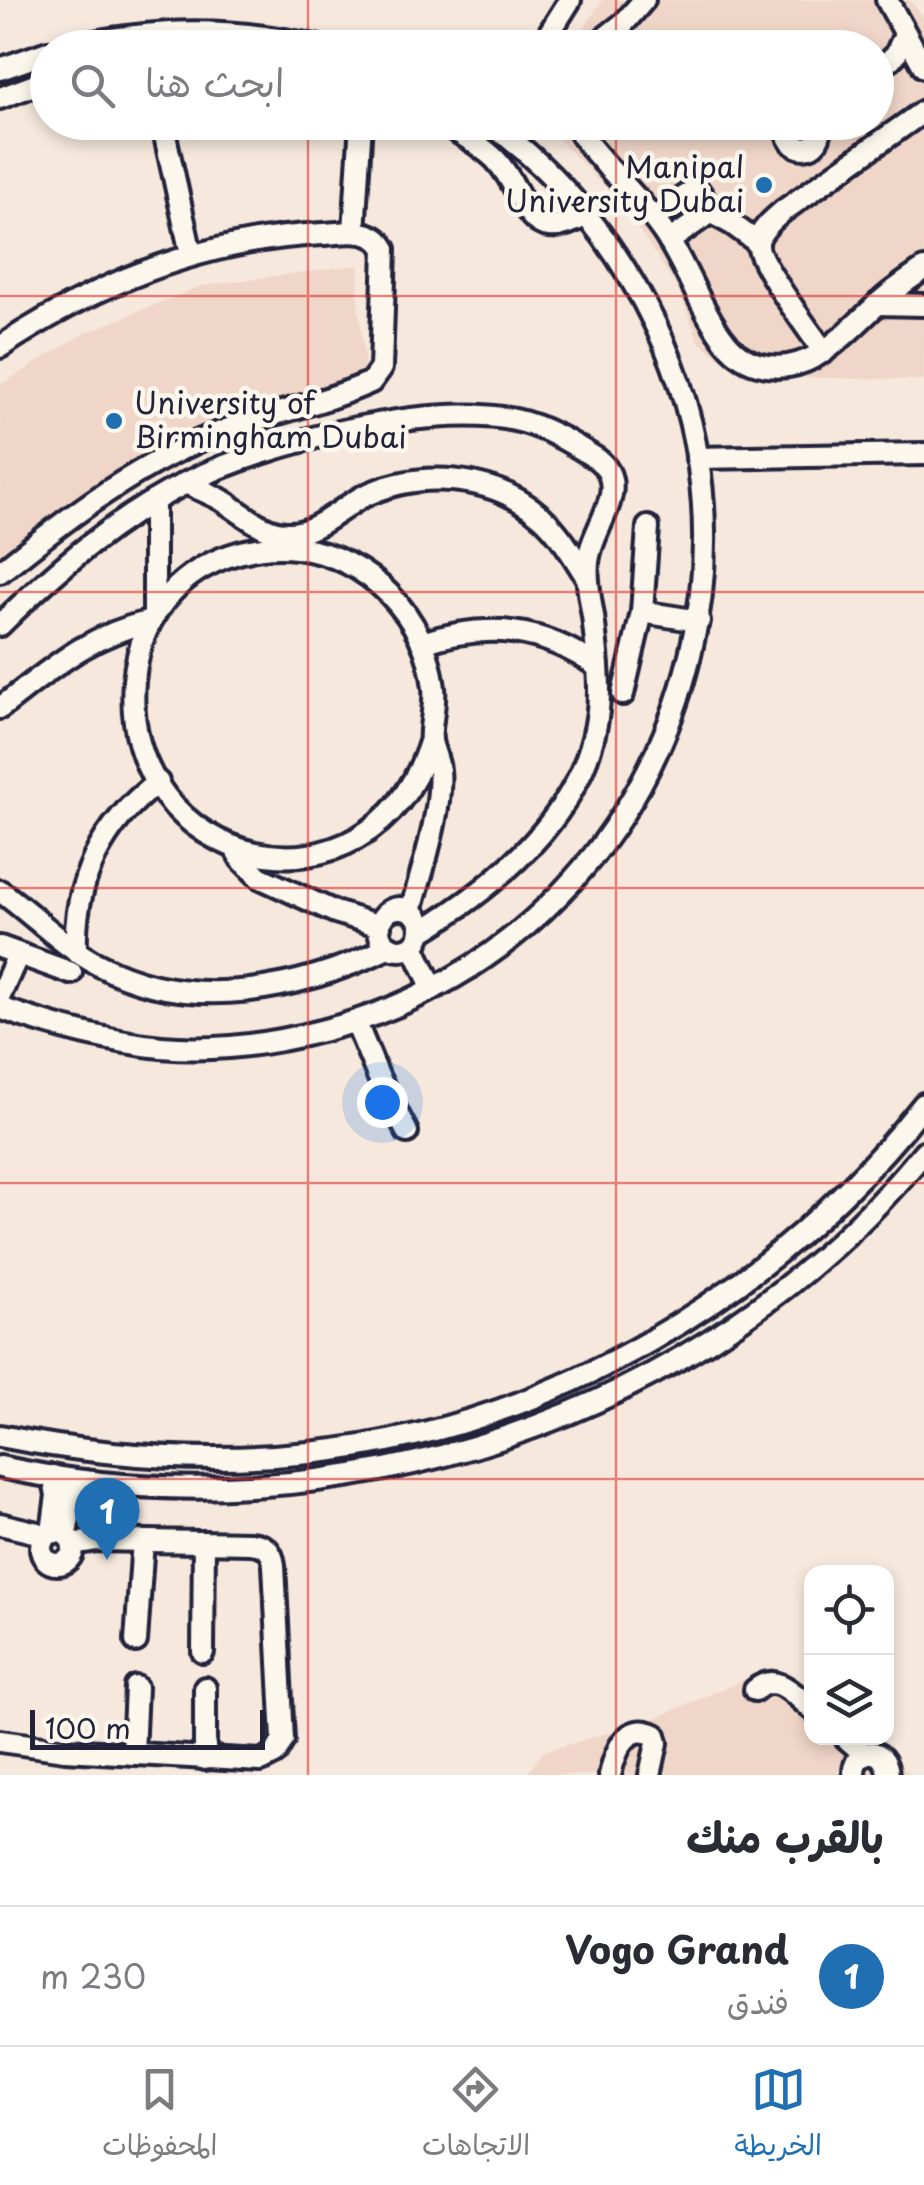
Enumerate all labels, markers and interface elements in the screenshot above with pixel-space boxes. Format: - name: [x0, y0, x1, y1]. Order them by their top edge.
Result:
- search box: [30, 30, 894, 140]
- text: ابحث هنا: [145, 53, 284, 110]
- icon: search: [65, 58, 120, 113]
- place label: Manipal University Dubai: [505, 143, 744, 222]
- marker: Manipal University Dubai: [753, 174, 775, 196]
- place label: University of Birmingham Dubai: [134, 379, 407, 458]
- marker: University of Birmingham Dubai: [103, 410, 125, 432]
- your location: [357, 1077, 408, 1128]
- pin: 1: [74, 1478, 140, 1560]
- map controls: [804, 1565, 894, 1745]
- button: locate: [804, 1565, 894, 1655]
- button: layers: [804, 1655, 894, 1745]
- scale bar: [30, 1705, 265, 1750]
- text: 100 m: [45, 1706, 131, 1749]
- text: بالقرب منك: [686, 1804, 884, 1867]
- text: Vogo Grand: [565, 1920, 789, 1977]
- text: 230 m: [40, 1952, 146, 2000]
- text: 1: [844, 1952, 859, 2000]
- text: فندق: [727, 1977, 789, 2025]
- tab: المحفوظات: [102, 2062, 218, 2170]
- tab: الاتجاهات: [422, 2062, 530, 2170]
- tab: الخريطة: [734, 2062, 822, 2170]

